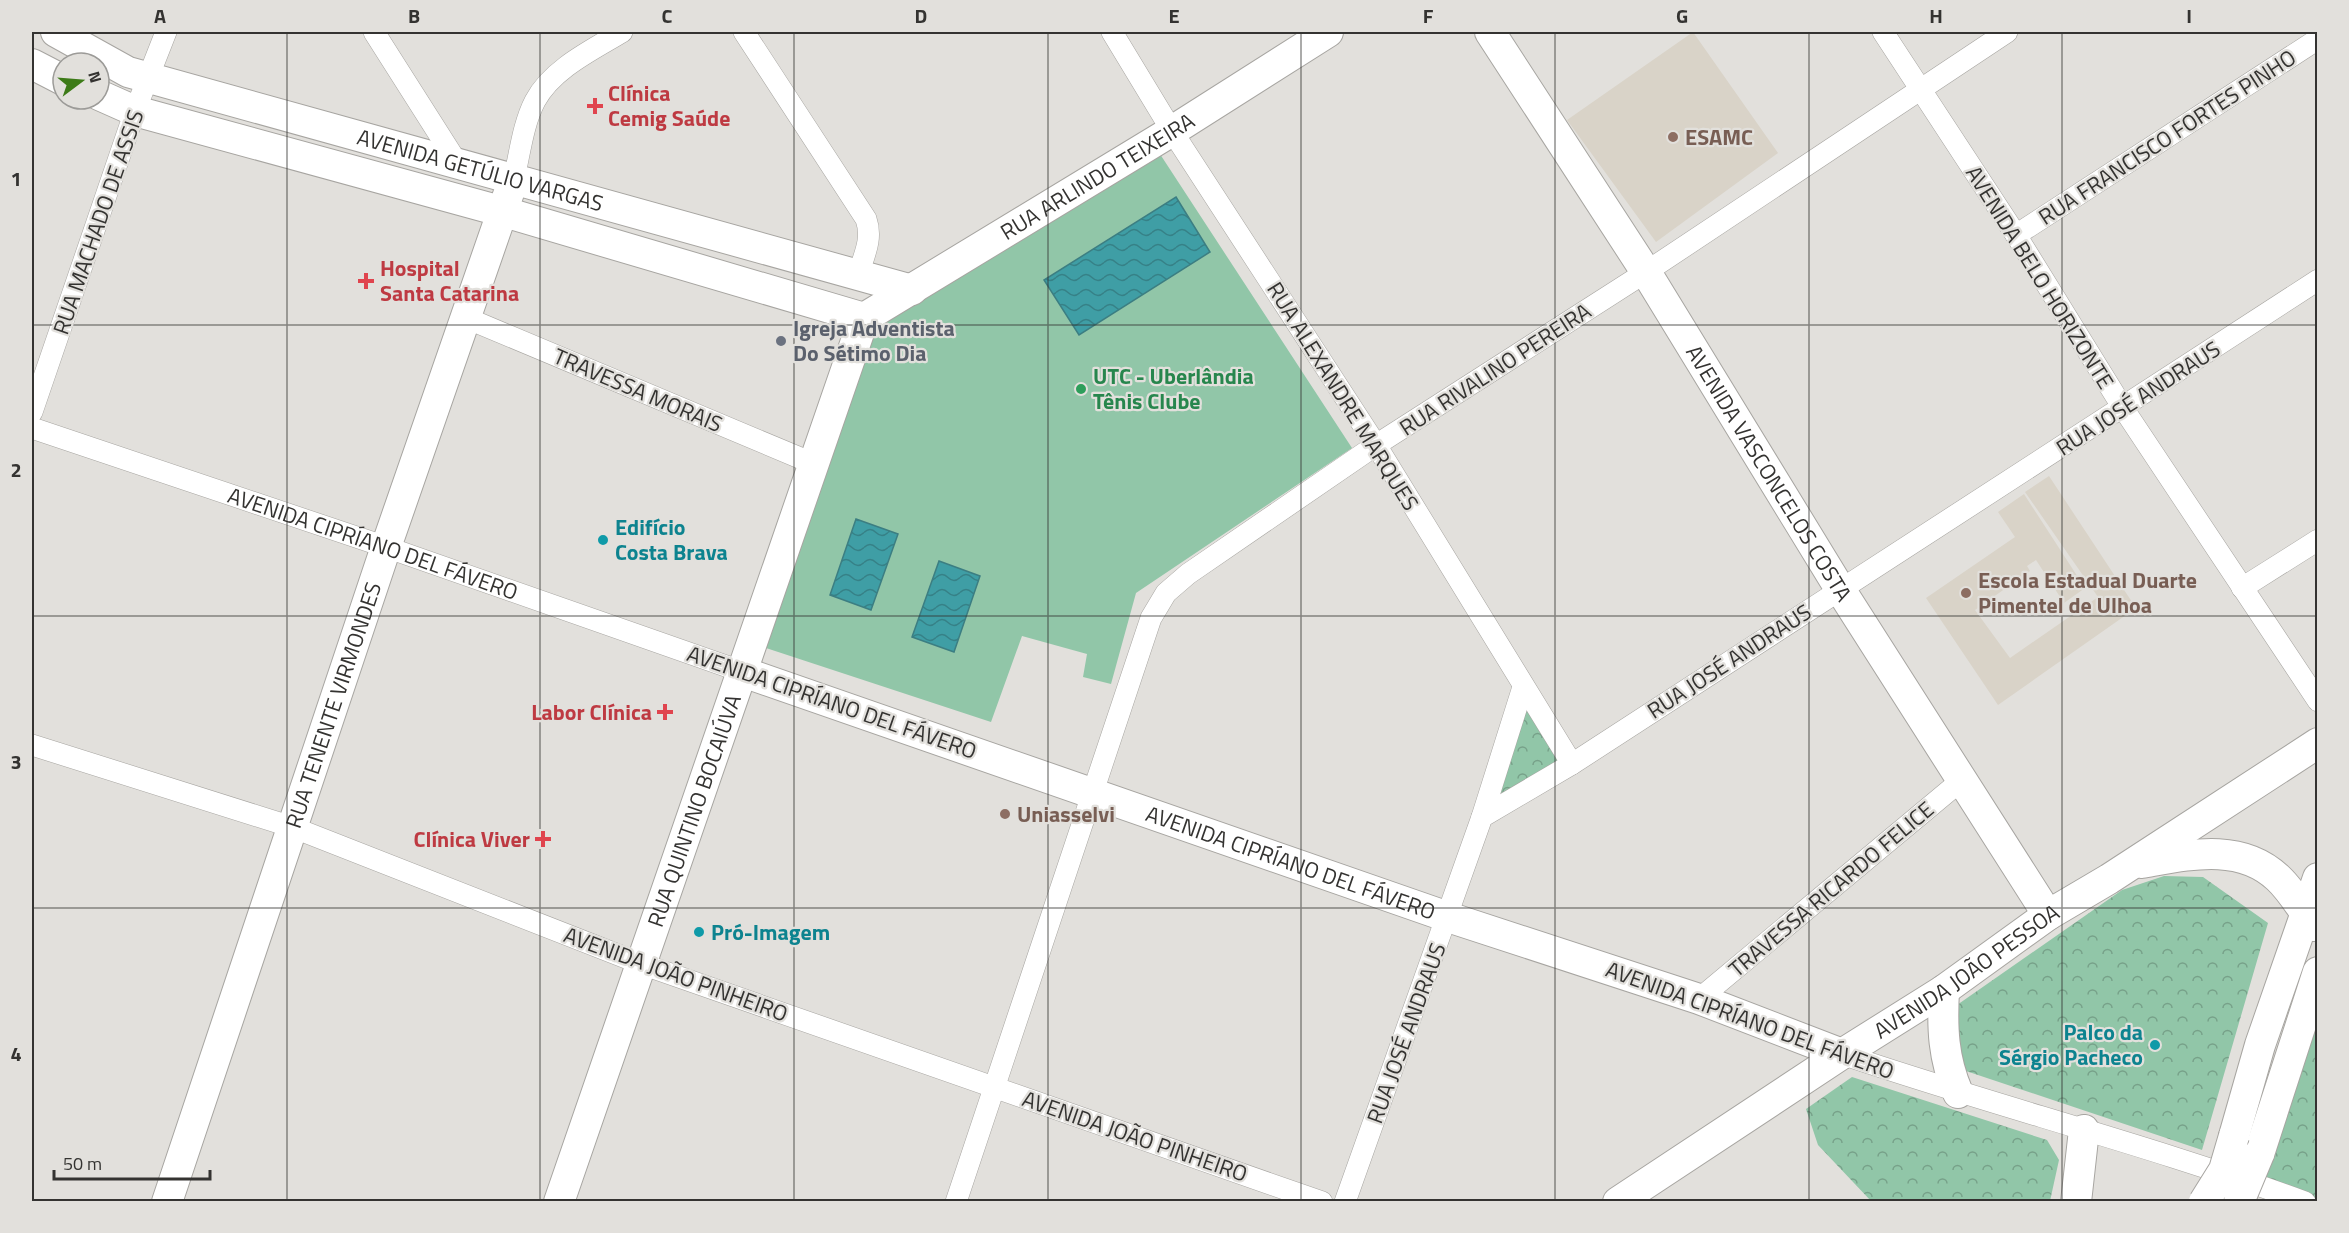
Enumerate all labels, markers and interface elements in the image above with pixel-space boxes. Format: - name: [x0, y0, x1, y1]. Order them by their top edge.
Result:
- text: A: [154, 0, 166, 31]
- text: B: [408, 0, 420, 31]
- text: C: [662, 0, 673, 31]
- text: D: [915, 0, 927, 31]
- text: E: [1168, 0, 1180, 31]
- text: F: [1423, 0, 1434, 31]
- text: G: [1676, 0, 1688, 31]
- text: H: [1929, 0, 1943, 31]
- text: I: [2186, 0, 2192, 31]
- street label: RUA FRANCISCO FORTES PINHO: [2031, 41, 2303, 233]
- north arrow: [51, 51, 111, 111]
- text: N: [82, 68, 108, 86]
- place label: Clínica Cemig Saúde: [608, 76, 730, 135]
- marker: Clínica Cemig Saúde: [586, 97, 604, 115]
- street label: RUA ARLINDO TEIXEIRA: [994, 104, 1201, 249]
- street label: RUA MACHADO DE ASSIS: [44, 105, 152, 339]
- street label: AVENIDA GETÚLIO VARGAS: [353, 120, 607, 220]
- place label: ESAMC: [1685, 120, 1753, 154]
- marker: ESAMC: [1666, 130, 1680, 144]
- street label: AVENIDA BELO HORIZONTE: [1957, 159, 2123, 395]
- text: 1: [10, 163, 22, 194]
- place label: Hospital Santa Catarina: [380, 251, 519, 310]
- marker: Hospital Santa Catarina: [357, 272, 375, 290]
- street label: RUA ALEXANDRE MARQUES: [1259, 275, 1427, 517]
- street label: RUA RIVALINO PEREIRA: [1392, 294, 1598, 444]
- place label: Igreja Adventista Do Sétimo Dia: [793, 311, 955, 370]
- street label: RUA JOSÉ ANDRAUS: [2049, 332, 2227, 464]
- marker: Igreja Adventista Do Sétimo Dia: [774, 334, 788, 348]
- street label: AVENIDA VASCONCELOS COSTA: [1677, 338, 1861, 608]
- street label: TRAVESSA MORAIS: [548, 339, 728, 441]
- place label: UTC - Uberlândia Tênis Clube: [1093, 359, 1254, 418]
- marker: UTC - Uberlândia Tênis Clube: [1074, 382, 1088, 396]
- text: 2: [10, 454, 22, 485]
- street label: AVENIDA CIPRÍANO DEL FÁVERO: [223, 478, 523, 609]
- place label: Edifício Costa Brava: [615, 510, 728, 569]
- marker: Edifício Costa Brava: [596, 533, 610, 547]
- place label: Escola Estadual Duarte Pimentel de Ulhoa: [1978, 563, 2197, 622]
- street label: RUA TENENTE VIRMONDES: [276, 577, 390, 833]
- marker: Escola Estadual Duarte Pimentel de Ulhoa: [1959, 586, 1973, 600]
- street label: RUA JOSÉ ANDRAUS: [1640, 595, 1818, 727]
- street label: AVENIDA CIPRÍANO DEL FÁVERO: [683, 636, 981, 768]
- street label: RUA QUINTINO BOCAIÚVA: [638, 690, 750, 931]
- place label: Labor Clínica: [531, 695, 652, 729]
- marker: Labor Clínica: [656, 703, 674, 721]
- text: 3: [10, 746, 22, 777]
- street label: TRAVESSA RICARDO FELICE: [1721, 793, 1941, 985]
- street label: AVENIDA CIPRÍANO DEL FÁVERO: [1141, 796, 1440, 928]
- place label: Uniasselvi: [1017, 797, 1115, 831]
- marker: Uniasselvi: [998, 807, 1012, 821]
- place label: Clínica Viver: [414, 822, 530, 856]
- marker: Clínica Viver: [534, 830, 552, 848]
- street label: AVENIDA JOÃO PESSOA: [1867, 895, 2066, 1047]
- place label: Pró-Imagem: [711, 915, 830, 949]
- street label: AVENIDA JOÃO PINHEIRO: [559, 918, 793, 1030]
- marker: Pró-Imagem: [692, 925, 706, 939]
- street label: RUA JOSÉ ANDRAUS: [1358, 938, 1454, 1128]
- street label: AVENIDA CIPRÍANO DEL FÁVERO: [1601, 952, 1899, 1088]
- place label: Palco da Sérgio Pacheco: [1999, 1015, 2143, 1074]
- text: 4: [10, 1038, 22, 1069]
- marker: Palco da Sérgio Pacheco: [2148, 1038, 2162, 1052]
- street label: AVENIDA JOÃO PINHEIRO: [1018, 1081, 1252, 1191]
- scale bar: [54, 1143, 210, 1181]
- text: 50 m: [63, 1150, 102, 1177]

